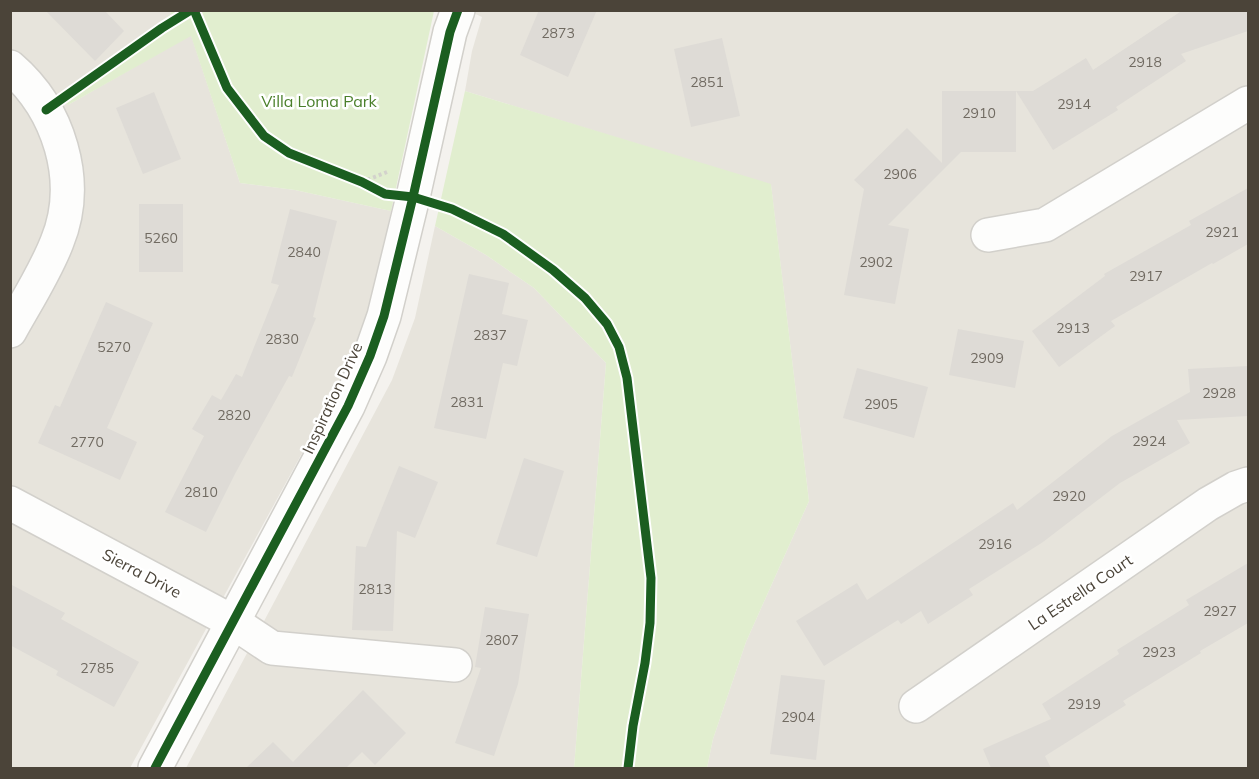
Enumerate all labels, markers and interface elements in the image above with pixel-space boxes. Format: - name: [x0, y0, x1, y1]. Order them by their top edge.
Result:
- house number: 2873: [541, 24, 575, 42]
- house number: 2918: [1128, 53, 1162, 71]
- house number: 2851: [690, 73, 724, 91]
- park label: Villa Loma Park: [261, 91, 378, 111]
- house number: 2914: [1057, 95, 1091, 113]
- house number: 2910: [962, 104, 996, 122]
- house number: 2906: [883, 165, 917, 183]
- house number: 2921: [1205, 223, 1239, 241]
- house number: 5260: [144, 229, 178, 247]
- house number: 2840: [287, 243, 321, 261]
- house number: 2902: [859, 253, 893, 271]
- house number: 2917: [1129, 267, 1163, 285]
- house number: 2913: [1056, 319, 1090, 337]
- house number: 2837: [473, 326, 507, 344]
- house number: 2830: [265, 330, 299, 348]
- house number: 5270: [97, 338, 131, 356]
- street label: Inspiration Drive: [297, 339, 367, 457]
- house number: 2909: [970, 349, 1004, 367]
- house number: 2928: [1202, 384, 1236, 402]
- house number: 2831: [450, 393, 484, 411]
- house number: 2905: [864, 395, 898, 413]
- house number: 2820: [217, 406, 251, 424]
- house number: 2924: [1132, 432, 1166, 450]
- house number: 2770: [70, 433, 104, 451]
- house number: 2810: [184, 483, 218, 501]
- house number: 2920: [1052, 487, 1086, 505]
- house number: 2916: [978, 535, 1012, 553]
- street label: Sierra Drive: [99, 544, 185, 602]
- street label: La Estrella Court: [1024, 549, 1136, 634]
- house number: 2813: [358, 580, 392, 598]
- house number: 2927: [1203, 602, 1237, 620]
- house number: 2807: [485, 631, 519, 649]
- house number: 2923: [1142, 643, 1176, 661]
- house number: 2785: [80, 659, 114, 677]
- house number: 2919: [1067, 695, 1101, 713]
- house number: 2904: [781, 708, 815, 726]

